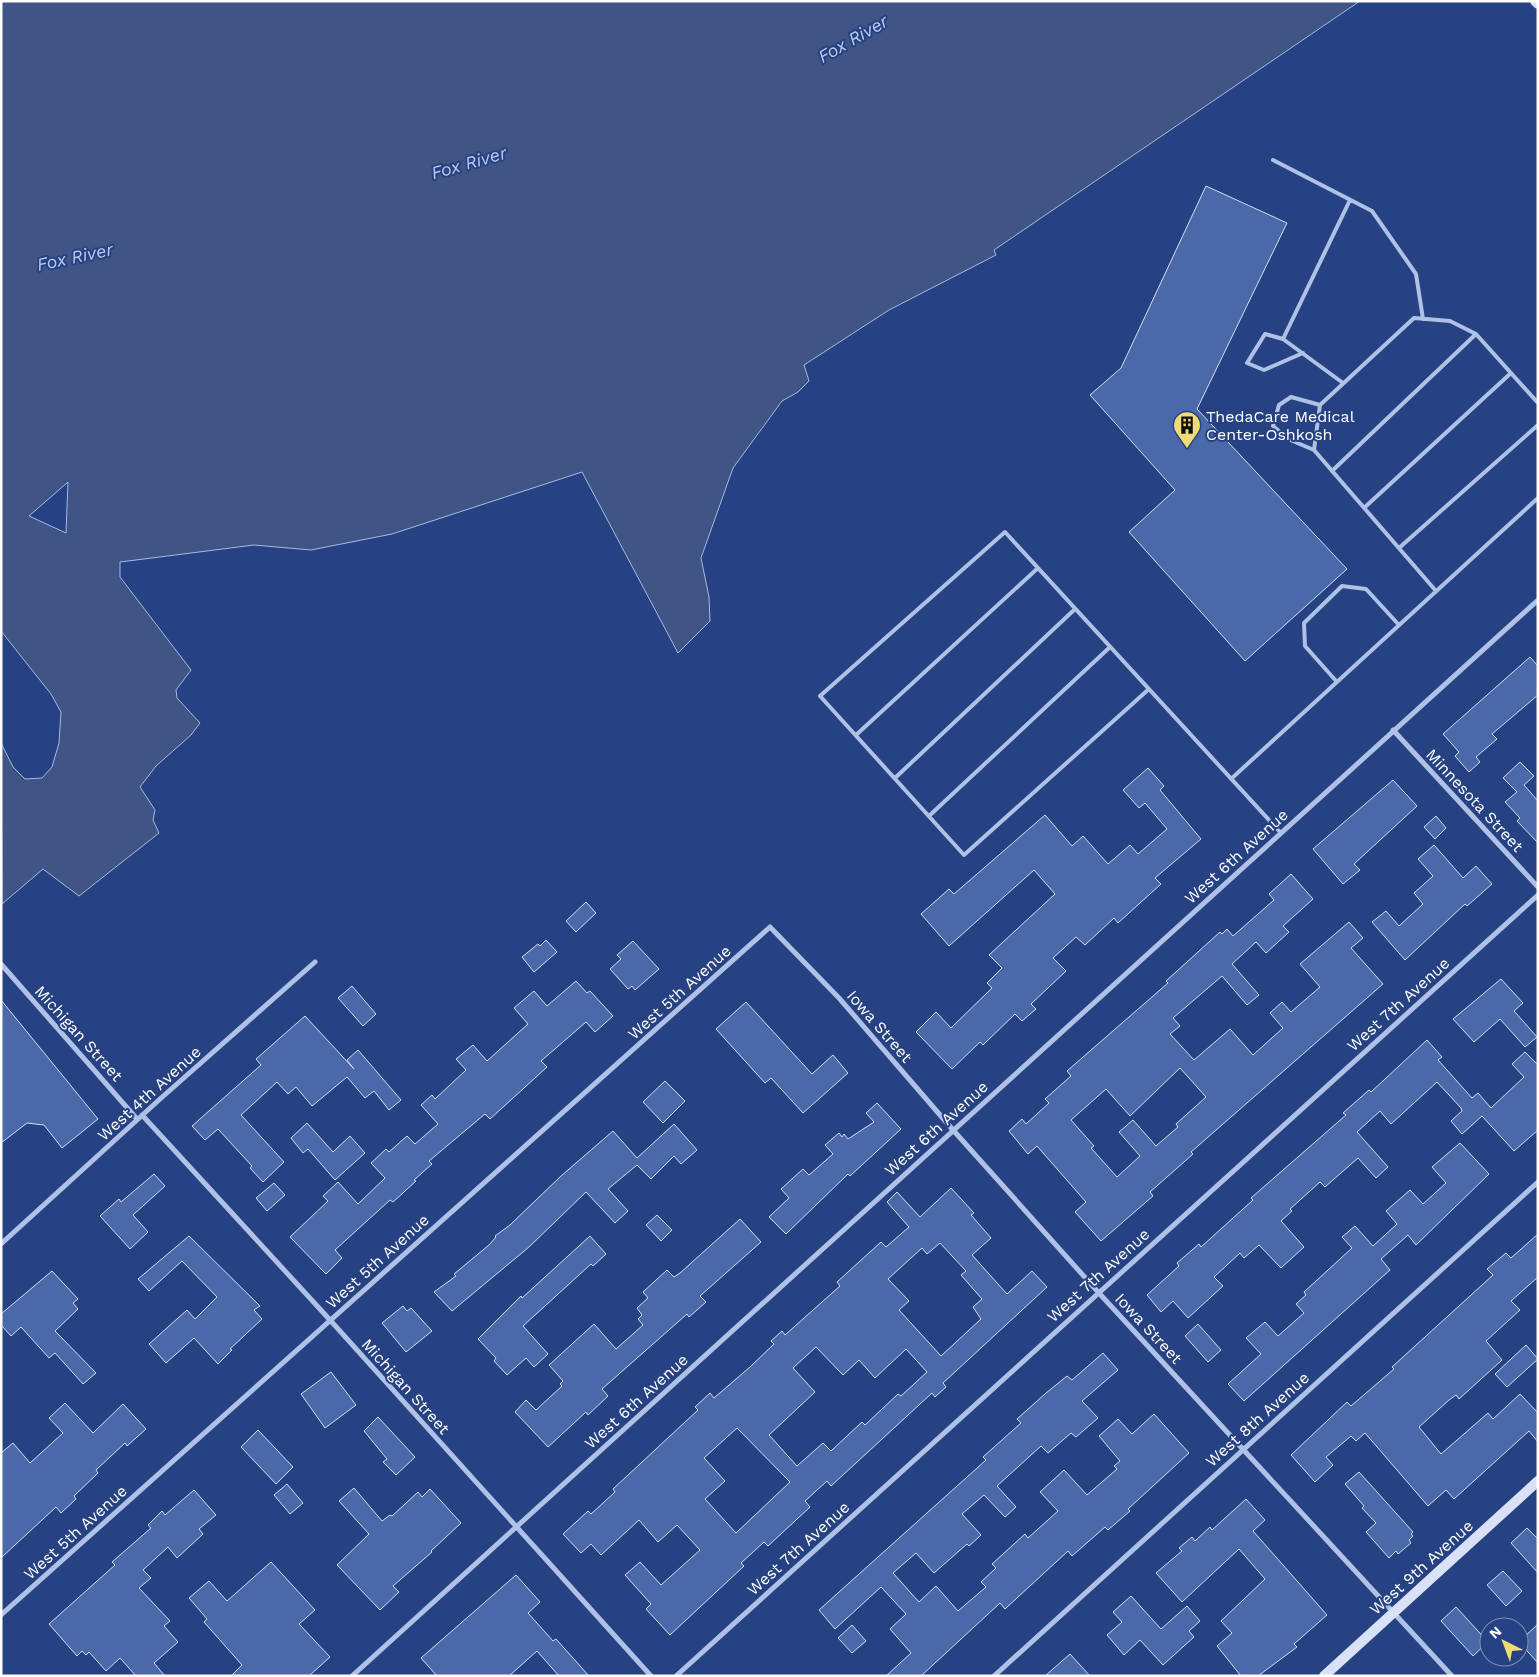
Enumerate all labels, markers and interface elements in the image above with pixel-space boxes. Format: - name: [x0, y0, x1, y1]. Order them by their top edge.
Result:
- water label: Fox River: [814, 10, 892, 67]
- water label: Fox River: [429, 141, 510, 183]
- water label: Fox River: [35, 238, 116, 275]
- place label: ThedaCare Medical Center-Oshkosh: [1206, 407, 1355, 444]
- building icon: ThedaCare Medical Center-Oshkosh: [1172, 410, 1202, 449]
- street label: Minnesota Street: [1422, 745, 1527, 856]
- street label: West 6th Avenue: [1181, 805, 1292, 908]
- street label: West 5th Avenue: [624, 941, 735, 1044]
- street label: West 7th Avenue: [1343, 953, 1453, 1055]
- street label: Michigan Street: [31, 982, 127, 1085]
- street label: Iowa Street: [843, 986, 916, 1067]
- street label: West 4th Avenue: [94, 1042, 205, 1145]
- street label: West 6th Avenue: [881, 1077, 992, 1180]
- street label: West 5th Avenue: [322, 1210, 433, 1313]
- street label: West 7th Avenue: [1043, 1224, 1153, 1326]
- street label: Iowa Street: [1111, 1289, 1186, 1368]
- street label: Michigan Street: [358, 1335, 454, 1438]
- street label: West 6th Avenue: [581, 1350, 692, 1453]
- street label: West 8th Avenue: [1202, 1368, 1313, 1471]
- street label: West 5th Avenue: [20, 1481, 131, 1584]
- street label: West 7th Avenue: [743, 1497, 853, 1599]
- street label: West 9th Avenue: [1366, 1516, 1477, 1619]
- north arrow: [1479, 1617, 1529, 1667]
- text: N: [1486, 1623, 1505, 1642]

